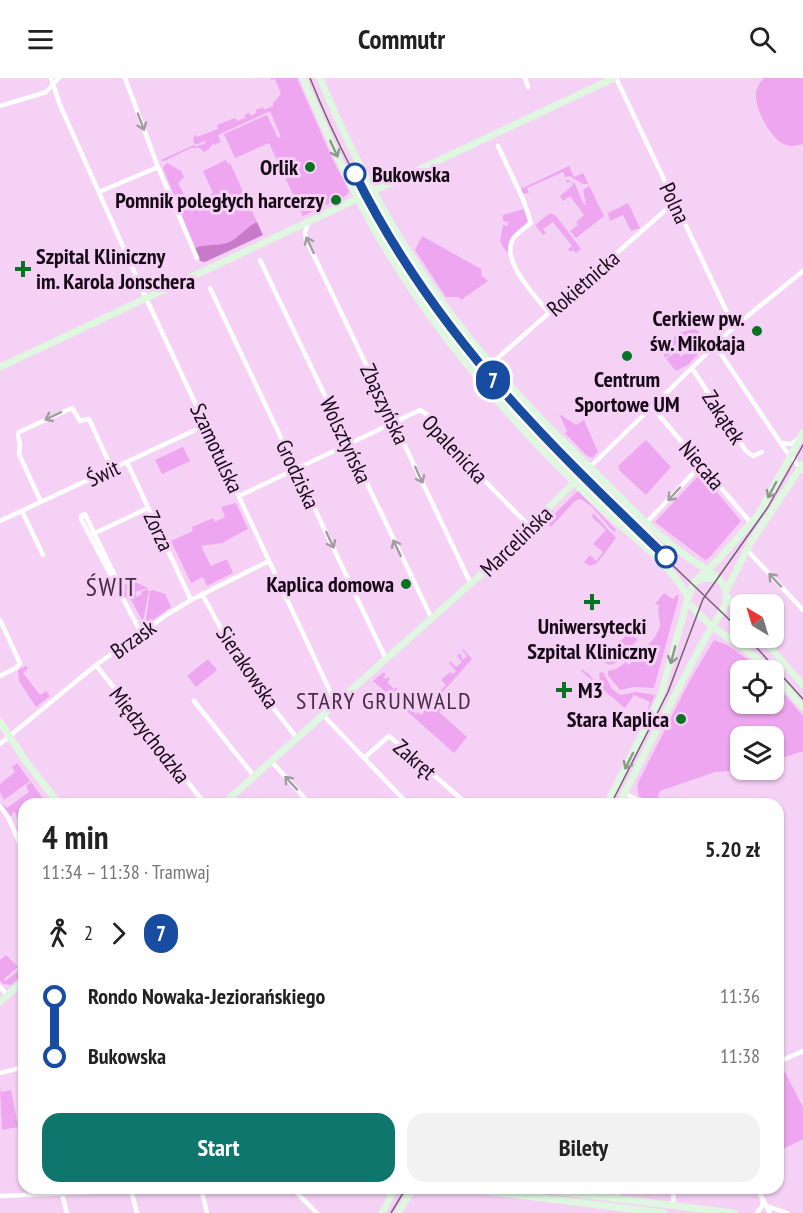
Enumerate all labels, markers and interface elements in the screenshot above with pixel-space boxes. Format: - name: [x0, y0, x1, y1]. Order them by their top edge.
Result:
- text: Commutr: [358, 22, 445, 56]
- icon: menu: [24, 23, 57, 56]
- icon: search: [746, 23, 779, 56]
- one-way arrow: [137, 112, 148, 131]
- one-way arrow: [329, 139, 341, 157]
- place label: Orlik: [260, 153, 299, 181]
- marker: Orlik: [303, 160, 317, 174]
- place label: Bukowska: [372, 160, 450, 188]
- marker: Bukowska: [344, 163, 366, 185]
- street label: Polna: [653, 178, 697, 228]
- place label: Pomnik poległych harcerzy: [115, 186, 325, 214]
- marker: Pomnik poległych harcerzy: [329, 193, 343, 207]
- one-way arrow: [303, 236, 315, 254]
- place label: Szpital Kliniczny im. Karola Jonschera: [36, 242, 195, 295]
- street label: Rokietnicka: [541, 244, 625, 322]
- marker: Szpital Kliniczny im. Karola Jonschera: [14, 260, 32, 278]
- place label: Cerkiew pw. św. Mikołaja: [650, 304, 745, 357]
- marker: Cerkiew pw. św. Mikołaja: [750, 324, 764, 338]
- marker: Centrum Sportowe UM: [620, 349, 634, 363]
- street label: Zbąszyńska: [354, 359, 416, 449]
- line badge: 7: [474, 360, 512, 400]
- place label: Centrum Sportowe UM: [574, 365, 680, 418]
- text: 7: [488, 367, 498, 394]
- street label: Zakątek: [696, 385, 752, 450]
- street label: Wolsztyńska: [314, 392, 378, 488]
- street label: Szamotulska: [184, 399, 250, 497]
- street label: Opalenicka: [416, 409, 494, 489]
- one-way arrow: [45, 411, 63, 423]
- street label: Grodziska: [270, 435, 326, 513]
- street label: Niecała: [673, 435, 731, 495]
- street label: Świt: [82, 453, 124, 493]
- one-way arrow: [413, 466, 425, 484]
- one-way arrow: [766, 481, 777, 499]
- one-way arrow: [667, 486, 681, 501]
- street label: Marcelińska: [474, 500, 558, 582]
- street label: Zorza: [138, 506, 180, 556]
- one-way arrow: [324, 530, 336, 548]
- one-way arrow: [391, 539, 403, 557]
- unlabelled marker: [655, 546, 677, 568]
- district label: ŚWIT: [86, 570, 138, 603]
- place label: Kaplica domowa: [266, 570, 394, 598]
- one-way arrow: [768, 573, 782, 588]
- marker: Kaplica domowa: [399, 577, 413, 591]
- marker: Uniwersytecki Szpital Kliniczny: [583, 593, 601, 611]
- north arrow: [730, 594, 784, 648]
- map controls: [730, 594, 784, 780]
- place label: Uniwersytecki Szpital Kliniczny: [527, 612, 658, 665]
- street label: Brzask: [105, 613, 161, 665]
- street label: Sierakowska: [210, 620, 286, 714]
- one-way arrow: [667, 645, 678, 664]
- button: locate: [730, 660, 784, 714]
- place label: M3: [578, 676, 603, 704]
- street label: Międzychodzka: [104, 681, 196, 789]
- marker: M3: [555, 681, 573, 699]
- district label: STARY GRUNWALD: [296, 685, 472, 716]
- place label: Stara Kaplica: [567, 705, 669, 733]
- marker: Stara Kaplica: [674, 712, 688, 726]
- button: layers: [730, 726, 784, 780]
- street label: Zakręt: [388, 733, 442, 785]
- one-way arrow: [623, 751, 634, 769]
- one-way arrow: [284, 775, 298, 790]
- text: 4 min: [42, 815, 109, 858]
- text: 5.20 zł: [705, 835, 760, 863]
- text: 11:34 – 11:38 · Tramwaj: [42, 859, 210, 885]
- icon: walk: [42, 917, 75, 950]
- icon: forward: [102, 917, 135, 950]
- text: 2: [84, 920, 93, 946]
- text: 7: [156, 920, 166, 947]
- text: Rondo Nowaka-Jeziorańskiego: [88, 982, 325, 1010]
- text: 11:36: [720, 983, 760, 1009]
- text: Bukowska: [88, 1042, 166, 1070]
- text: 11:38: [720, 1043, 760, 1069]
- button: Start: [42, 1113, 395, 1182]
- button: Bilety: [407, 1113, 760, 1182]

